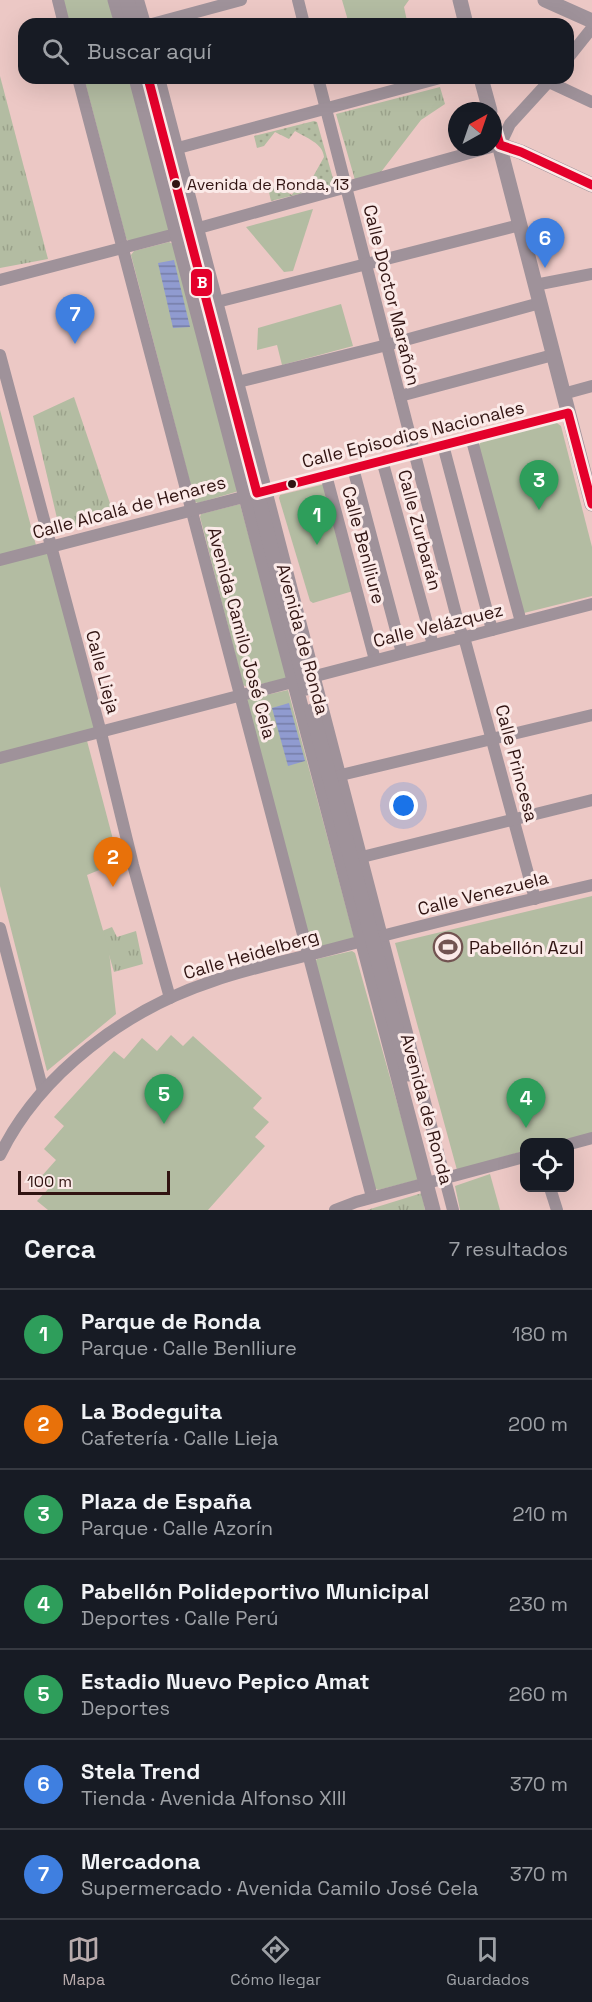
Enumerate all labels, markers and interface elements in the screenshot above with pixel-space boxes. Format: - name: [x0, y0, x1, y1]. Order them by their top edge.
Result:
- search box: [18, 18, 574, 84]
- icon: search: [39, 35, 72, 68]
- text: Buscar aquí: [87, 37, 212, 65]
- north arrow: [448, 102, 502, 156]
- place label: Avenida de Ronda, 13: [187, 174, 349, 195]
- marker: Avenida de Ronda, 13: [170, 178, 182, 190]
- street label: Calle Doctor Marañón: [358, 202, 426, 388]
- pin: 6: [526, 218, 564, 268]
- line badge: B: [190, 268, 213, 297]
- text: B: [197, 272, 207, 293]
- pin: 7: [56, 294, 94, 344]
- street label: Calle Episodios Nacionales: [299, 395, 527, 473]
- pin: 3: [520, 460, 558, 510]
- street label: Calle Zurbarán: [393, 467, 447, 593]
- street label: Calle Alcalá de Henares: [30, 470, 228, 544]
- unlabelled marker: [286, 478, 298, 490]
- street label: Calle Benlliure: [337, 484, 391, 606]
- pin: 1: [298, 496, 336, 545]
- street label: Avenida Camilo José Cela: [203, 525, 281, 741]
- street label: Avenida de Ronda: [272, 561, 334, 717]
- street label: Calle Velázquez: [371, 598, 505, 652]
- street label: Calle Lieja: [81, 628, 125, 716]
- street label: Calle Princesa: [490, 702, 544, 824]
- your location: [389, 791, 418, 820]
- pin: 2: [94, 838, 132, 887]
- street label: Calle Venezuela: [415, 866, 551, 920]
- street label: Calle Heidelberg: [181, 924, 321, 984]
- sports icon: Pabellón Azul: [432, 931, 464, 963]
- place label: Pabellón Azul: [469, 936, 584, 959]
- street label: Avenida de Ronda: [396, 1031, 458, 1187]
- pin: 5: [144, 1074, 184, 1124]
- pin: 4: [506, 1078, 546, 1128]
- map controls: [520, 1138, 574, 1192]
- button: locate: [520, 1138, 574, 1192]
- scale bar: [18, 1168, 170, 1196]
- text: 100 m: [27, 1171, 72, 1192]
- text: Cerca: [24, 1232, 96, 1266]
- text: 7 resultados: [449, 1236, 568, 1262]
- text: Parque de Ronda: [81, 1307, 261, 1335]
- text: 1: [39, 1321, 48, 1347]
- text: 180 m: [512, 1321, 568, 1347]
- text: Parque · Calle Benlliure: [81, 1335, 297, 1361]
- text: La Bodeguita: [81, 1397, 222, 1425]
- text: 2: [38, 1411, 49, 1437]
- text: 200 m: [508, 1411, 568, 1437]
- text: Cafetería · Calle Lieja: [81, 1425, 278, 1451]
- text: Plaza de España: [81, 1487, 252, 1515]
- text: 3: [37, 1501, 50, 1527]
- text: 210 m: [512, 1501, 568, 1527]
- text: Parque · Calle Azorín: [81, 1515, 273, 1541]
- text: Pabellón Polideportivo Municipal: [81, 1577, 429, 1605]
- text: 4: [37, 1591, 50, 1617]
- text: 230 m: [509, 1591, 568, 1617]
- text: Deportes · Calle Perú: [81, 1605, 279, 1631]
- text: Estadio Nuevo Pepico Amat: [81, 1667, 369, 1695]
- text: 5: [38, 1681, 50, 1707]
- text: 260 m: [509, 1681, 568, 1707]
- text: Deportes: [81, 1695, 170, 1721]
- text: Stela Trend: [81, 1757, 200, 1785]
- text: 6: [37, 1771, 50, 1797]
- text: 370 m: [510, 1771, 568, 1797]
- text: Tienda · Avenida Alfonso XIII: [81, 1785, 347, 1811]
- text: Mercadona: [81, 1847, 201, 1875]
- text: 7: [38, 1861, 49, 1887]
- text: 370 m: [510, 1861, 568, 1887]
- text: Supermercado · Avenida Camilo José Cela: [81, 1875, 478, 1901]
- tab: Mapa: [63, 1933, 105, 1990]
- tab: Cómo llegar: [230, 1933, 321, 1990]
- tab: Guardados: [446, 1933, 529, 1990]

